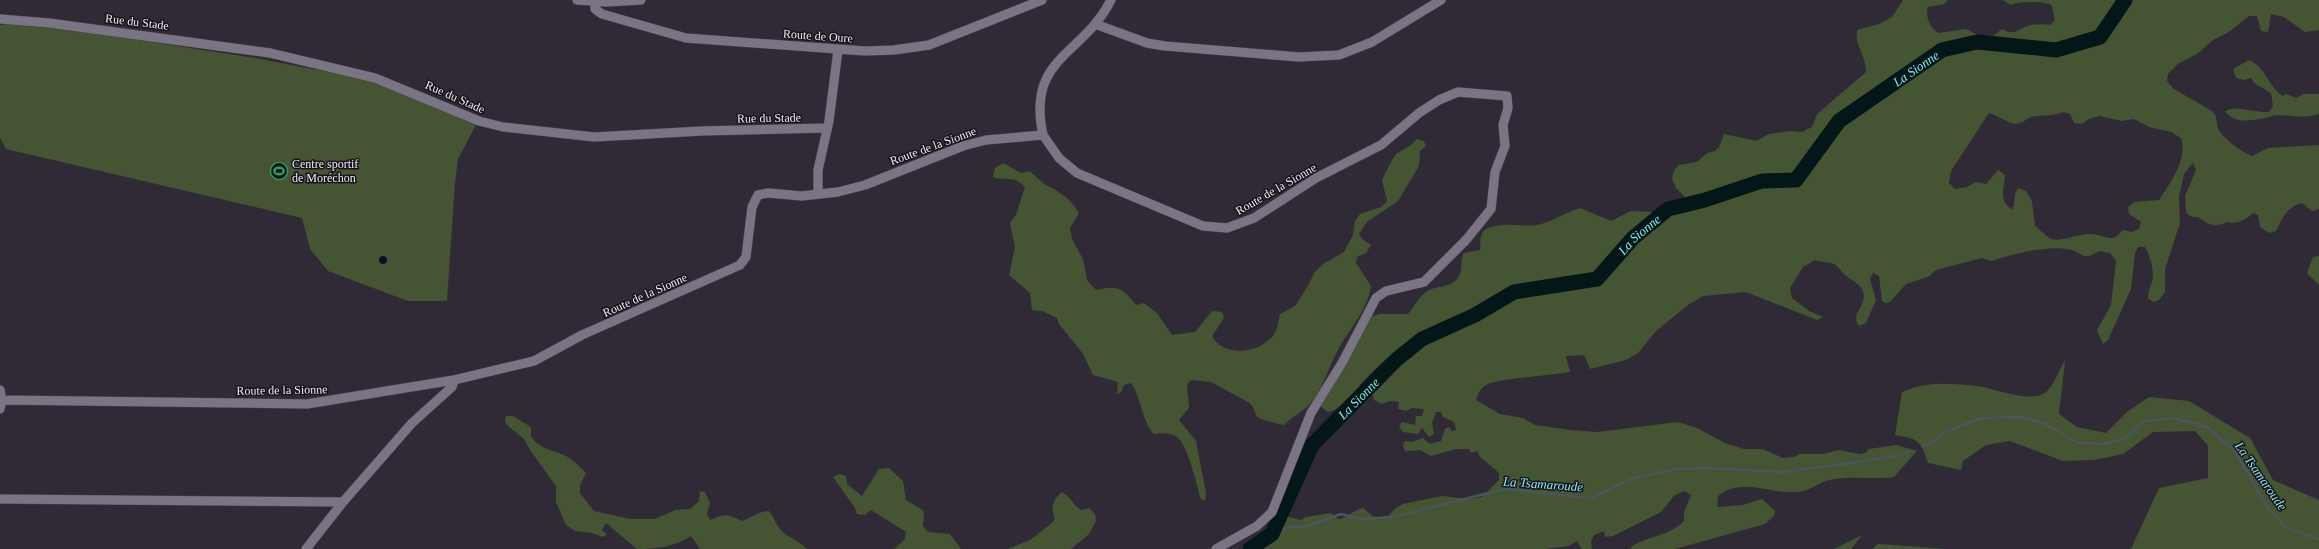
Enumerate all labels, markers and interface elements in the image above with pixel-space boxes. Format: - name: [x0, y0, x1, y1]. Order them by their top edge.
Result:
- street label: Rue du Stade: [104, 11, 170, 33]
- street label: Route de Oure: [783, 27, 853, 45]
- water label: La Sionne: [1889, 47, 1942, 90]
- street label: Rue du Stade: [423, 78, 487, 116]
- street label: Rue du Stade: [737, 110, 801, 126]
- street label: Route de la Sionne: [888, 124, 978, 168]
- place label: Centre sportif de Moréchon: [292, 157, 358, 185]
- street label: Route de la Sionne: [1233, 160, 1319, 218]
- sports icon: Centre sportif de Moréchon: [269, 161, 289, 181]
- water label: La Sionne: [1614, 211, 1663, 258]
- street label: Route de la Sionne: [601, 270, 689, 320]
- water label: La Sionne: [1334, 374, 1382, 423]
- street label: Route de la Sionne: [236, 382, 328, 398]
- water label: La Tsamaroude: [2231, 438, 2290, 513]
- water label: La Tsamaroude: [1501, 474, 1584, 494]

